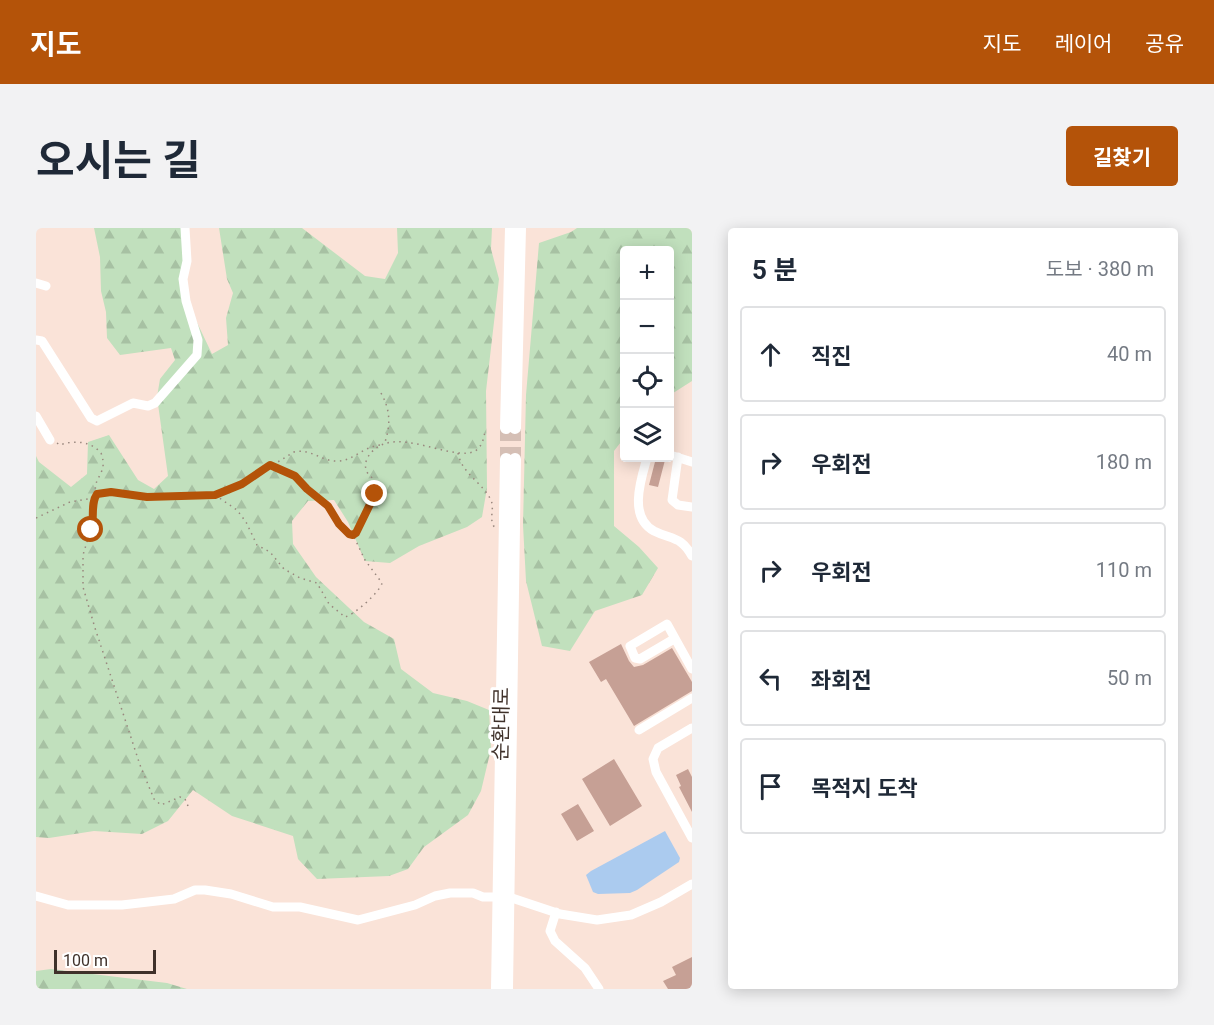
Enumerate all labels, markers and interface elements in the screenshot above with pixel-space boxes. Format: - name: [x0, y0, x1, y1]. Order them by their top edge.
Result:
- text: 지도: [30, 28, 82, 61]
- text: 지도: [983, 32, 1021, 56]
- text: 레이어: [1054, 32, 1112, 56]
- text: 공유: [1145, 32, 1184, 56]
- button: 길찾기: [1066, 126, 1178, 186]
- text: 오시는 길: [36, 136, 201, 185]
- map controls: [620, 246, 674, 462]
- button: +: [620, 246, 674, 300]
- text: 5 분: [752, 255, 797, 285]
- text: 도보 · 380 m: [1046, 257, 1154, 281]
- button: −: [620, 300, 674, 354]
- icon: ahead: [754, 338, 787, 371]
- text: 40 m: [1107, 342, 1152, 366]
- text: 직진: [811, 344, 851, 369]
- button: locate: [620, 354, 674, 408]
- button: layers: [620, 408, 674, 462]
- icon: right: [754, 446, 787, 479]
- text: 180 m: [1096, 450, 1152, 474]
- text: 우회전: [811, 452, 872, 477]
- route end: [361, 480, 387, 506]
- route start: [77, 516, 103, 542]
- icon: right: [754, 554, 787, 587]
- text: 110 m: [1096, 558, 1152, 582]
- text: 우회전: [811, 560, 872, 585]
- icon: left: [754, 662, 787, 695]
- text: 50 m: [1107, 666, 1152, 690]
- text: 좌회전: [811, 668, 872, 693]
- street label: 순환대로: [488, 687, 514, 761]
- icon: arrive: [754, 770, 787, 803]
- text: 목적지 도착: [811, 776, 918, 801]
- scale bar: [54, 947, 156, 974]
- text: 100 m: [63, 951, 108, 970]

